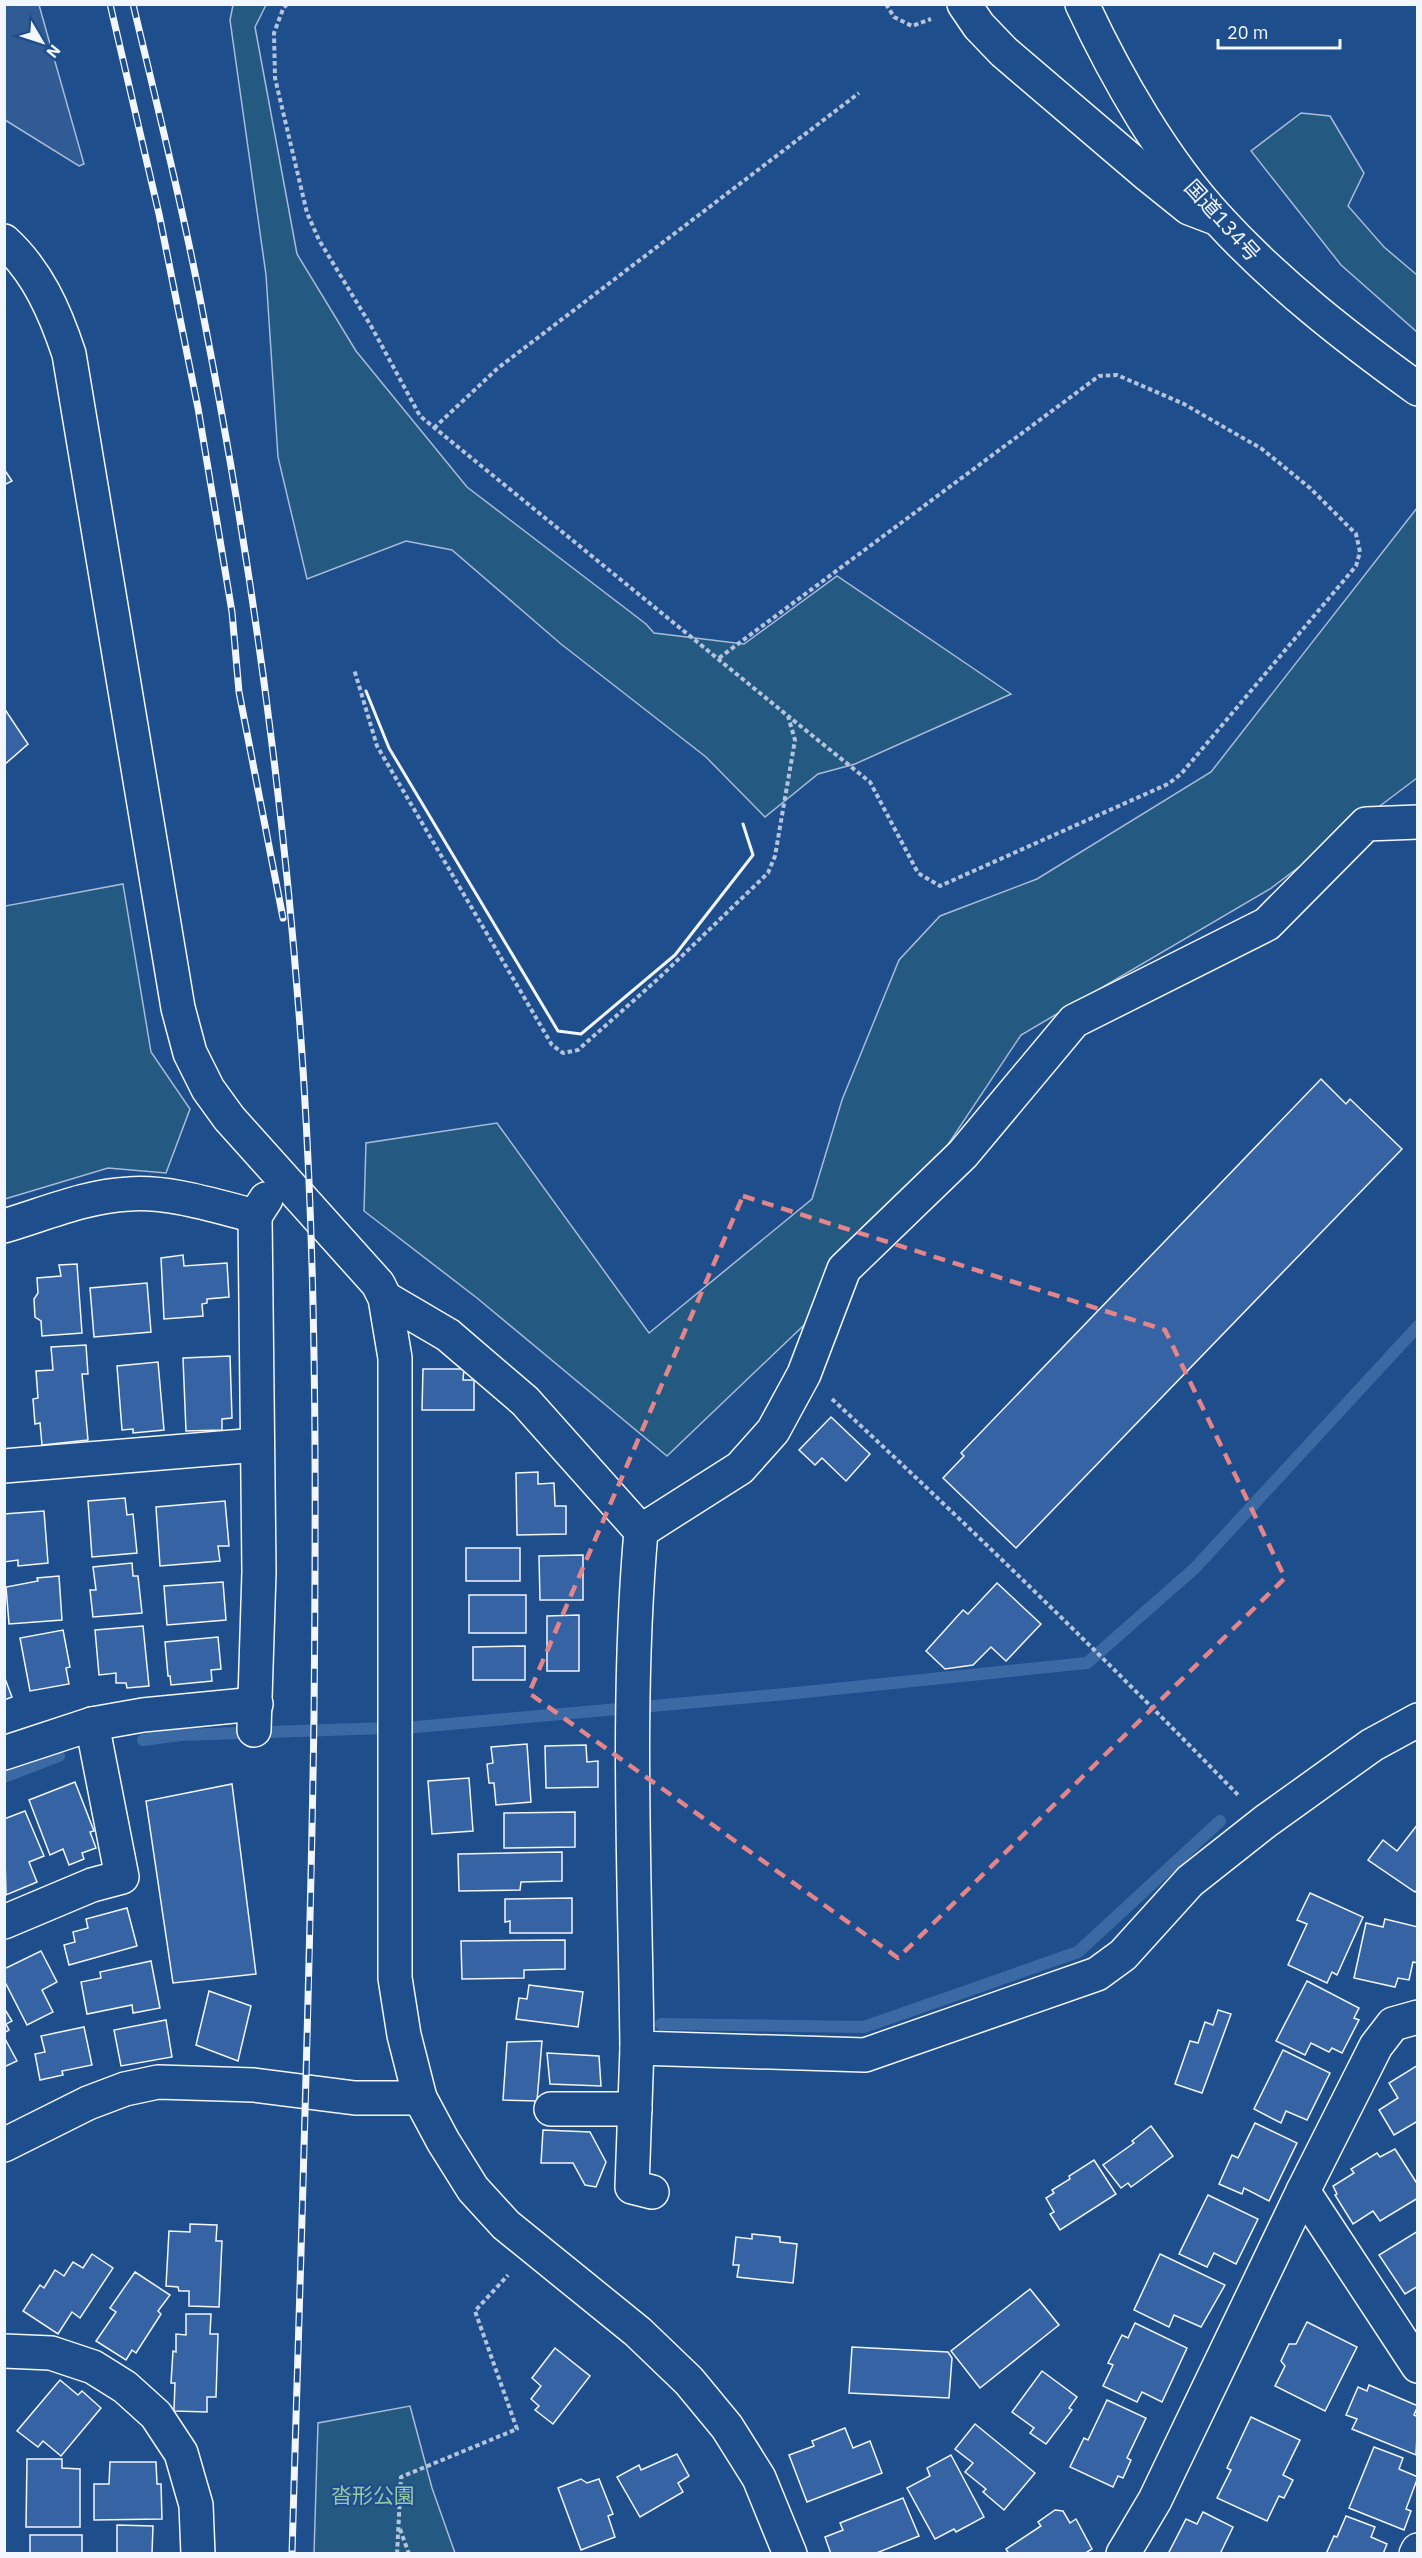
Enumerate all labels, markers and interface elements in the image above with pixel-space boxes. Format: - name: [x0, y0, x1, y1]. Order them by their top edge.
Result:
- north arrow: [12, 12, 72, 72]
- scale bar: [1218, 12, 1340, 50]
- text: 20 m: [1227, 21, 1269, 44]
- text: N: [42, 41, 65, 62]
- street label: 国道134号: [1179, 173, 1267, 267]
- park label: 沓形公園: [331, 2481, 415, 2509]

